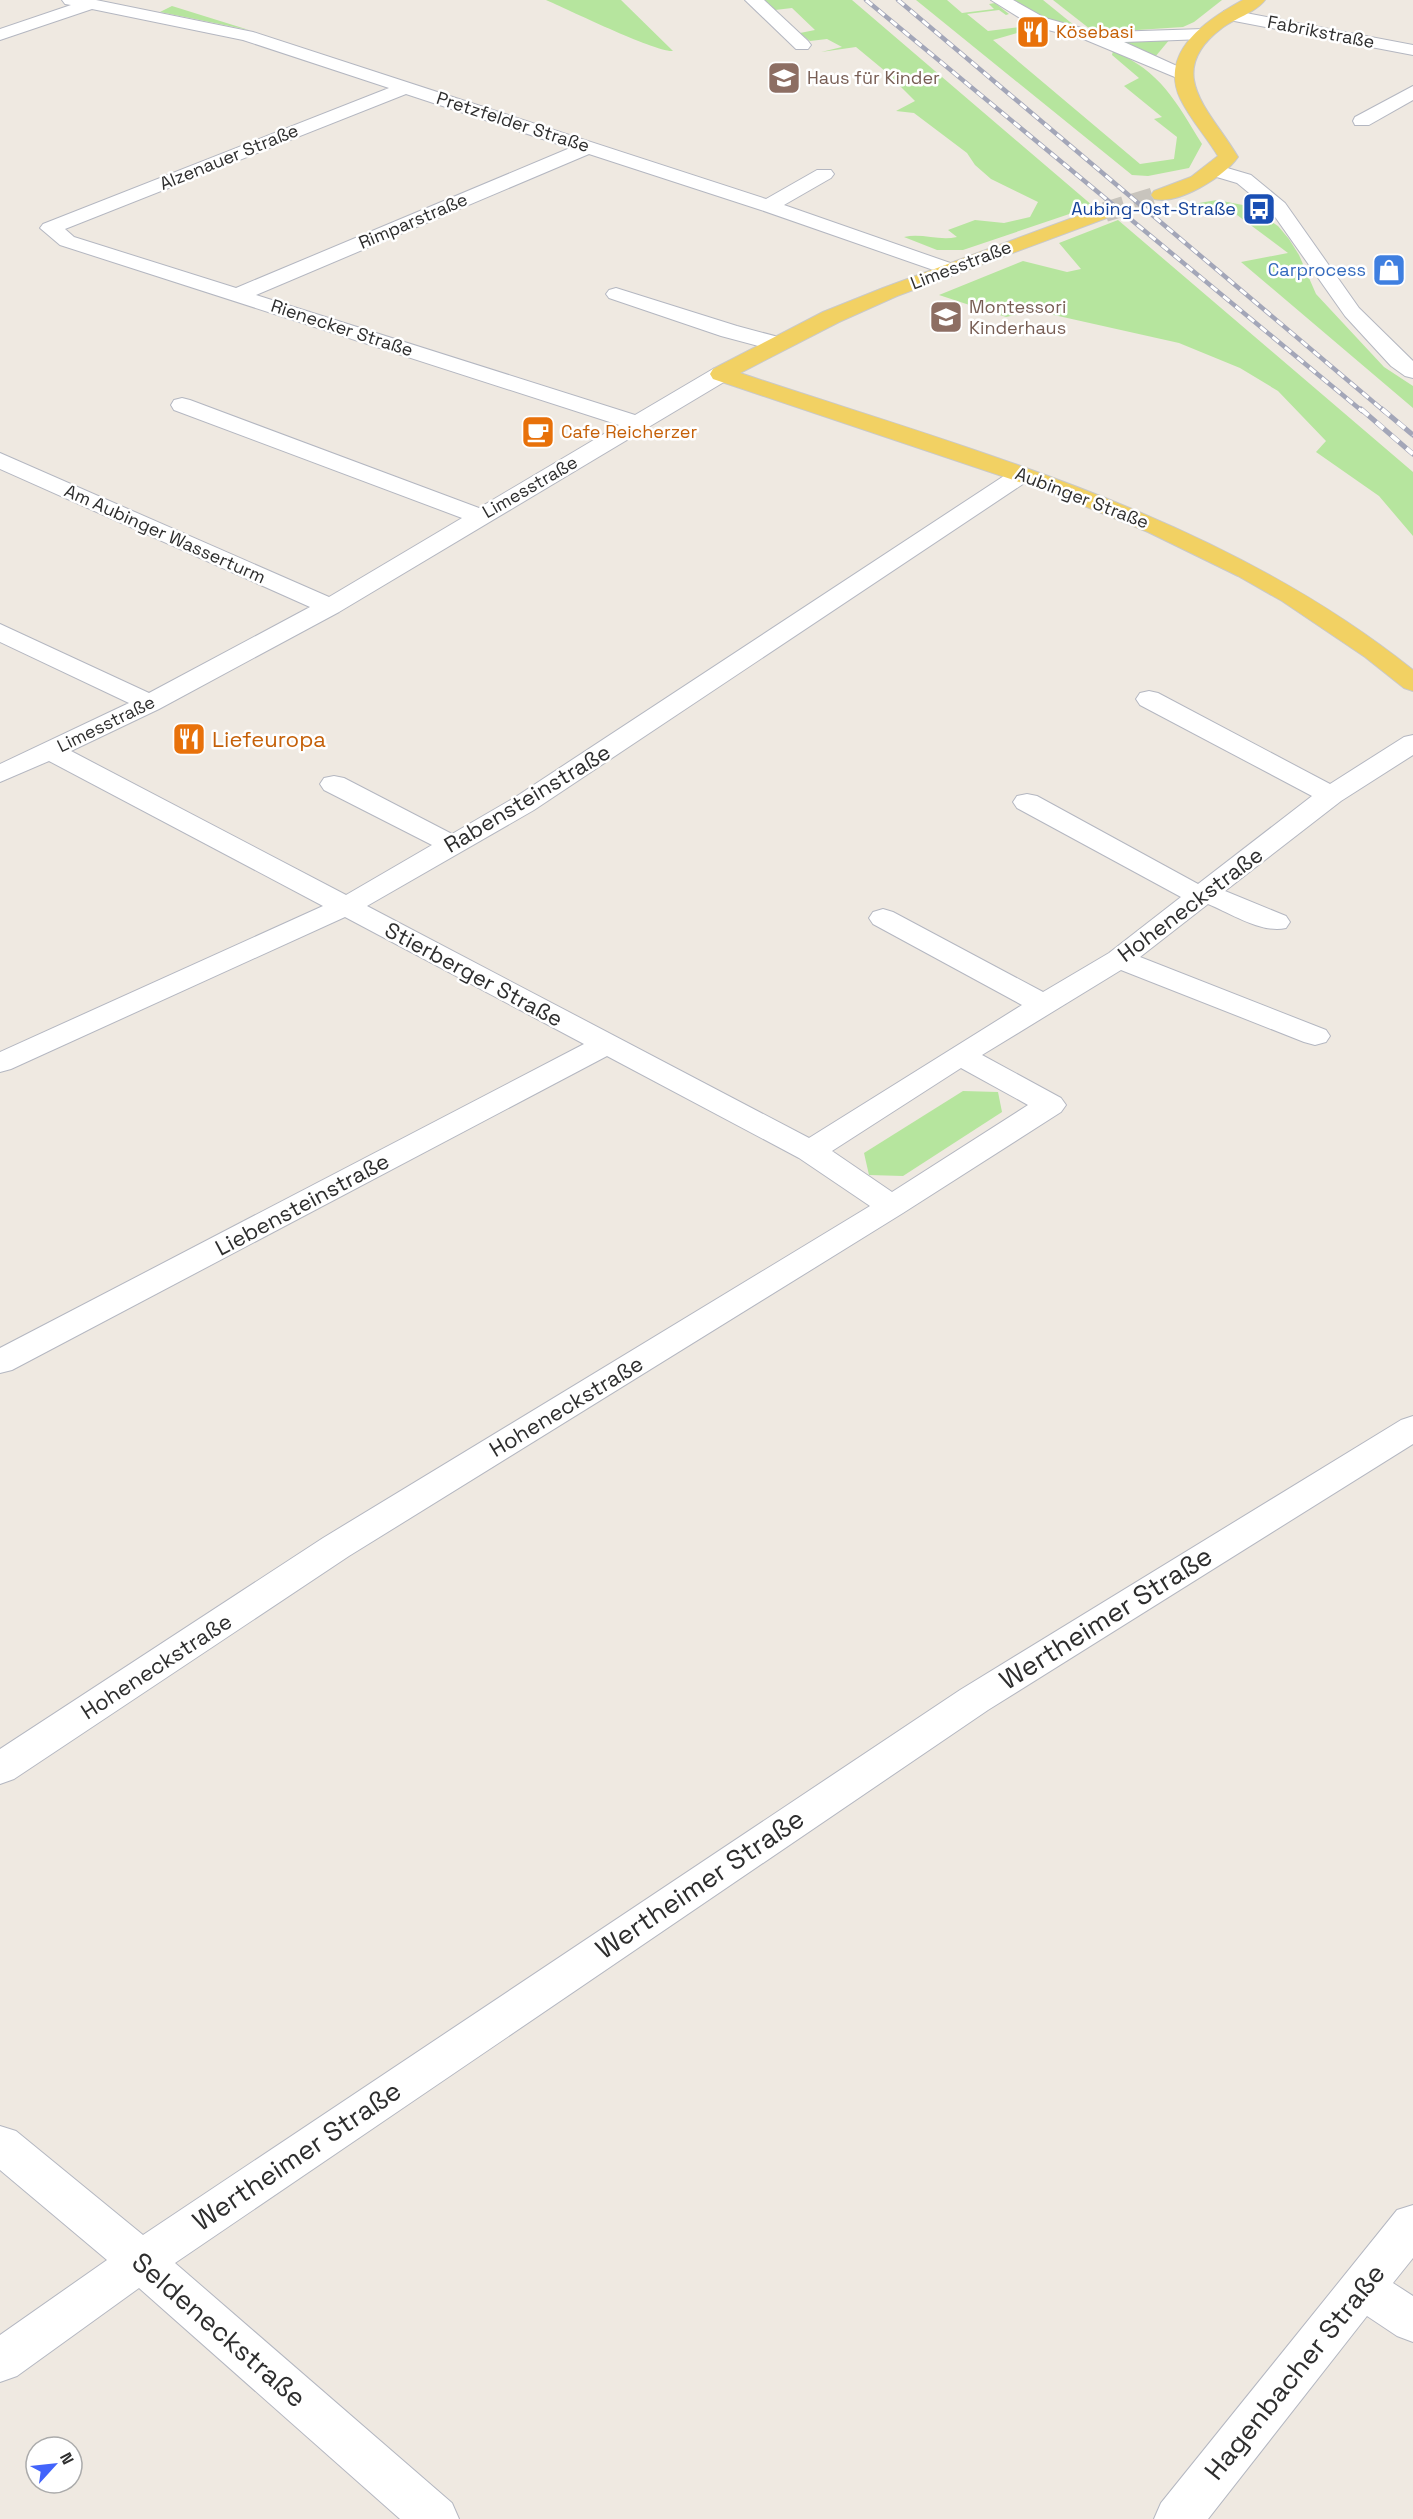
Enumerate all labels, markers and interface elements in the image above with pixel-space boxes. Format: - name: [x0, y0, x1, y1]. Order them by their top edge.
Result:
- street label: Fabrikstraße: [1266, 10, 1377, 53]
- restaurant icon: Kösebasi: [1015, 14, 1051, 50]
- place label: Kösebasi: [1056, 20, 1134, 43]
- school or university icon: Haus für Kinder: [766, 60, 802, 96]
- place label: Haus für Kinder: [807, 66, 940, 89]
- street label: Pretzfelder Straße: [434, 86, 593, 157]
- street label: Alzenauer Straße: [156, 118, 302, 195]
- street label: Rimparstraße: [355, 187, 471, 254]
- bus stop icon: Aubing-Ost-Straße: [1241, 191, 1277, 227]
- place label: Aubing-Ost-Straße: [1071, 197, 1236, 220]
- street label: Limesstraße: [907, 235, 1015, 294]
- shop icon: Carprocess: [1371, 252, 1407, 288]
- place label: Carprocess: [1268, 258, 1366, 281]
- street label: Rienecker Straße: [268, 294, 416, 361]
- place label: Montessori Kinderhaus: [969, 295, 1066, 339]
- school or university icon: Montessori Kinderhaus: [928, 299, 964, 335]
- cafe icon: Cafe Reicherzer: [520, 414, 556, 450]
- place label: Cafe Reicherzer: [561, 420, 697, 443]
- street label: Limesstraße: [478, 450, 581, 523]
- street label: Aubinger Straße: [1012, 462, 1152, 534]
- street label: Am Aubinger Wasserturm: [61, 479, 269, 588]
- street label: Limesstraße: [53, 690, 159, 757]
- restaurant icon: Liefeuropa: [171, 721, 207, 757]
- place label: Liefeuropa: [212, 725, 326, 753]
- street label: Rabensteinstraße: [439, 737, 615, 859]
- street label: Hoheneckstraße: [1112, 840, 1268, 968]
- street label: Stierberger Straße: [380, 915, 568, 1033]
- street label: Liebensteinstraße: [210, 1146, 394, 1262]
- street label: Hoheneckstraße: [484, 1349, 648, 1463]
- street label: Wertheimer Straße: [993, 1538, 1219, 1697]
- street label: Hoheneckstraße: [75, 1607, 237, 1725]
- street label: Wertheimer Straße: [589, 1801, 811, 1966]
- street label: Wertheimer Straße: [186, 2073, 408, 2238]
- street label: Seldeneckstraße: [125, 2244, 314, 2415]
- street label: Hagenbacher Straße: [1197, 2256, 1393, 2487]
- north arrow: [24, 2435, 84, 2495]
- text: N: [55, 2449, 79, 2468]

